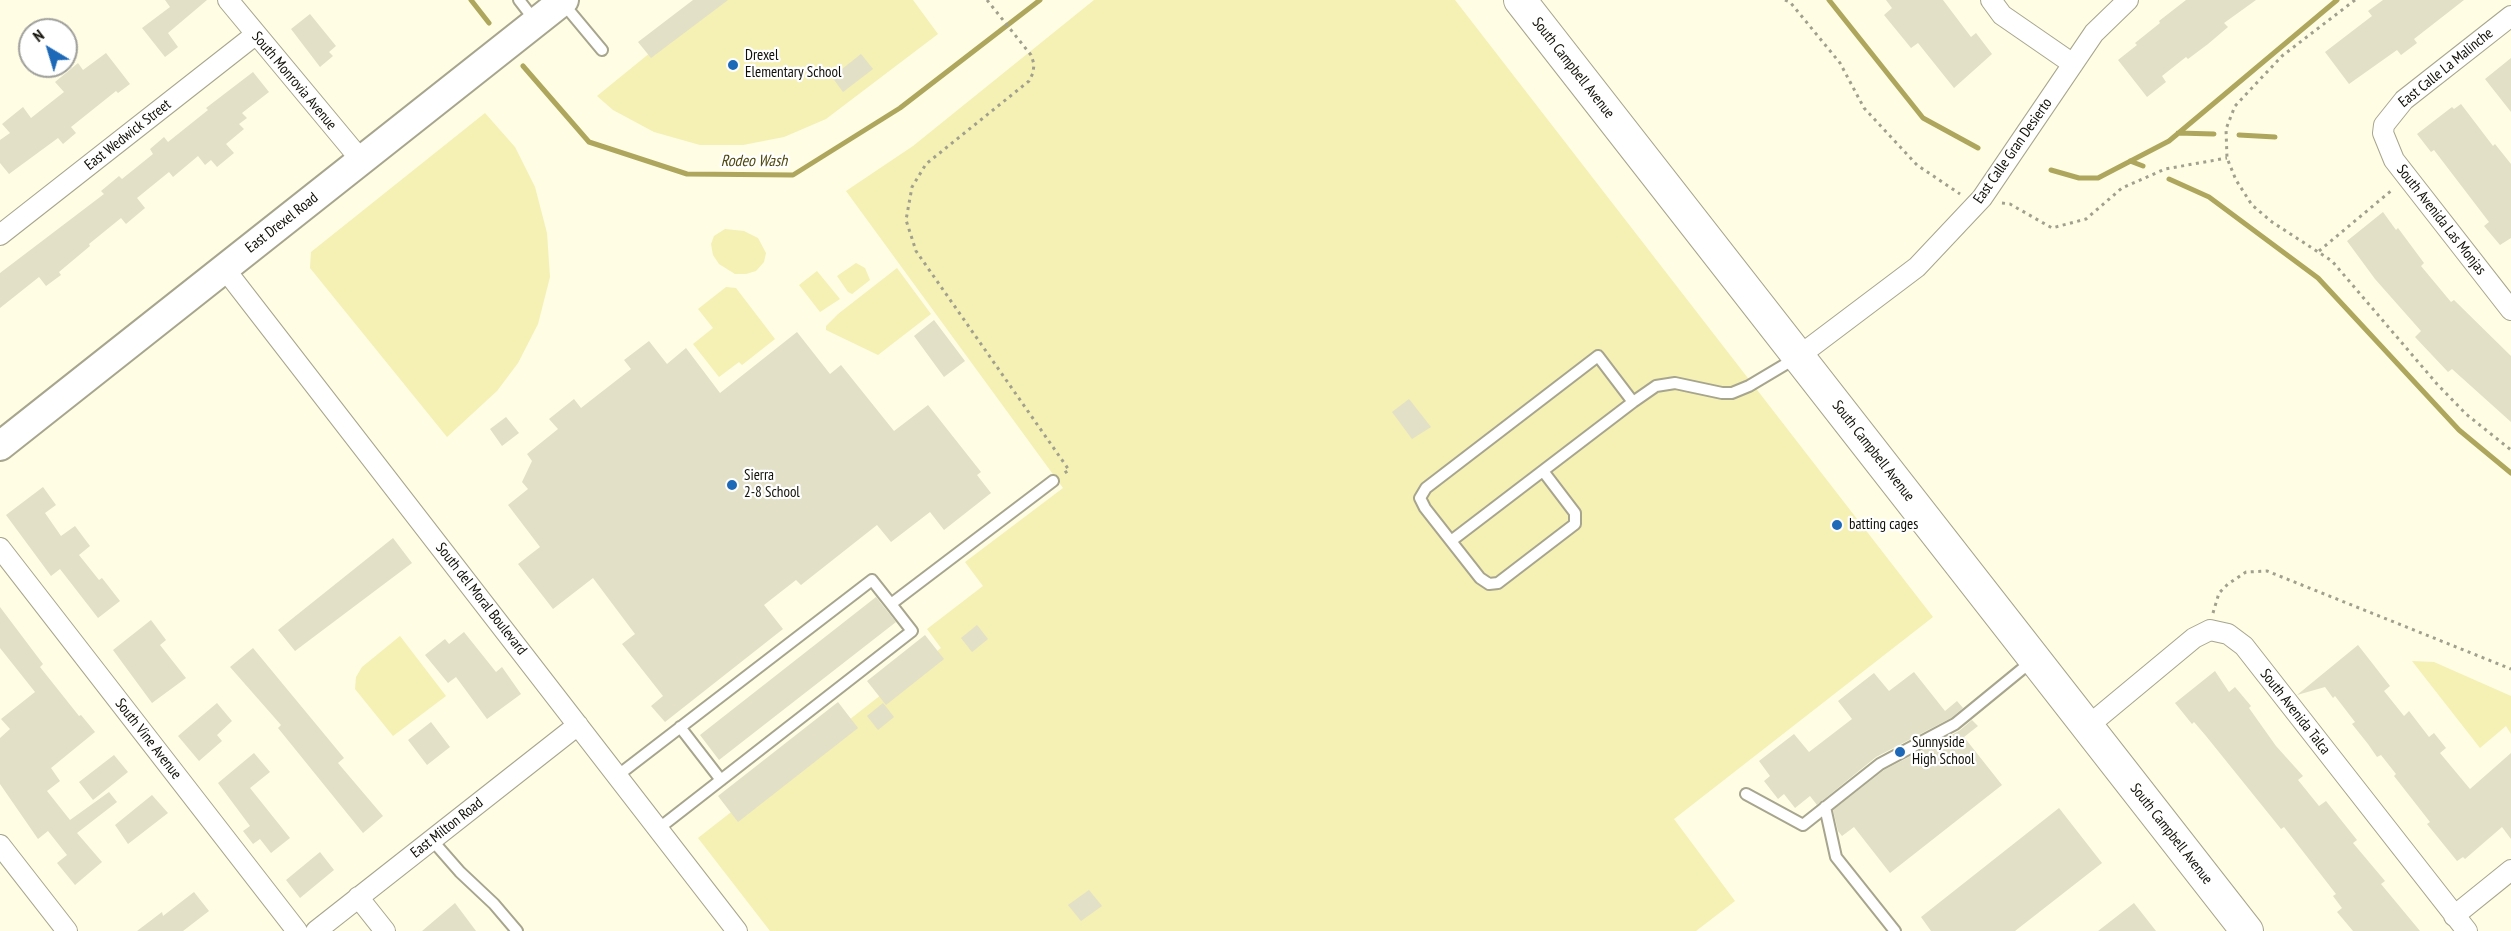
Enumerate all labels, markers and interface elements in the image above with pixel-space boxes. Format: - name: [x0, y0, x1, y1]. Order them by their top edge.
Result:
- street label: South Campbell Avenue: [1528, 14, 1618, 122]
- north arrow: [18, 18, 78, 78]
- street label: East Calle La Malinche: [2395, 24, 2497, 112]
- text: N: [29, 25, 48, 46]
- street label: South Monrovia Avenue: [248, 28, 340, 134]
- place label: Drexel Elementary School: [745, 47, 842, 82]
- marker: Drexel Elementary School: [726, 58, 740, 72]
- street label: East Calle Gran Desierto: [1970, 95, 2056, 207]
- street label: East Wedwick Street: [81, 96, 175, 174]
- water label: Rodeo Wash: [721, 151, 787, 171]
- street label: South Avenida Las Monjas: [2392, 161, 2490, 279]
- street label: East Drexel Road: [242, 189, 322, 257]
- street label: South Campbell Avenue: [1828, 397, 1918, 505]
- place label: Sierra 2-8 School: [744, 467, 800, 502]
- marker: Sierra 2-8 School: [725, 478, 739, 492]
- place label: batting cages: [1849, 516, 1918, 534]
- marker: batting cages: [1830, 518, 1844, 532]
- street label: South del Moral Boulevard: [432, 539, 530, 659]
- street label: South Avenida Talca: [2256, 666, 2334, 758]
- street label: South Vine Avenue: [111, 695, 185, 783]
- place label: Sunnyside High School: [1912, 734, 1974, 769]
- marker: Sunnyside High School: [1893, 745, 1907, 759]
- street label: South Campbell Avenue: [2126, 780, 2216, 888]
- street label: East Milton Road: [407, 794, 487, 862]

